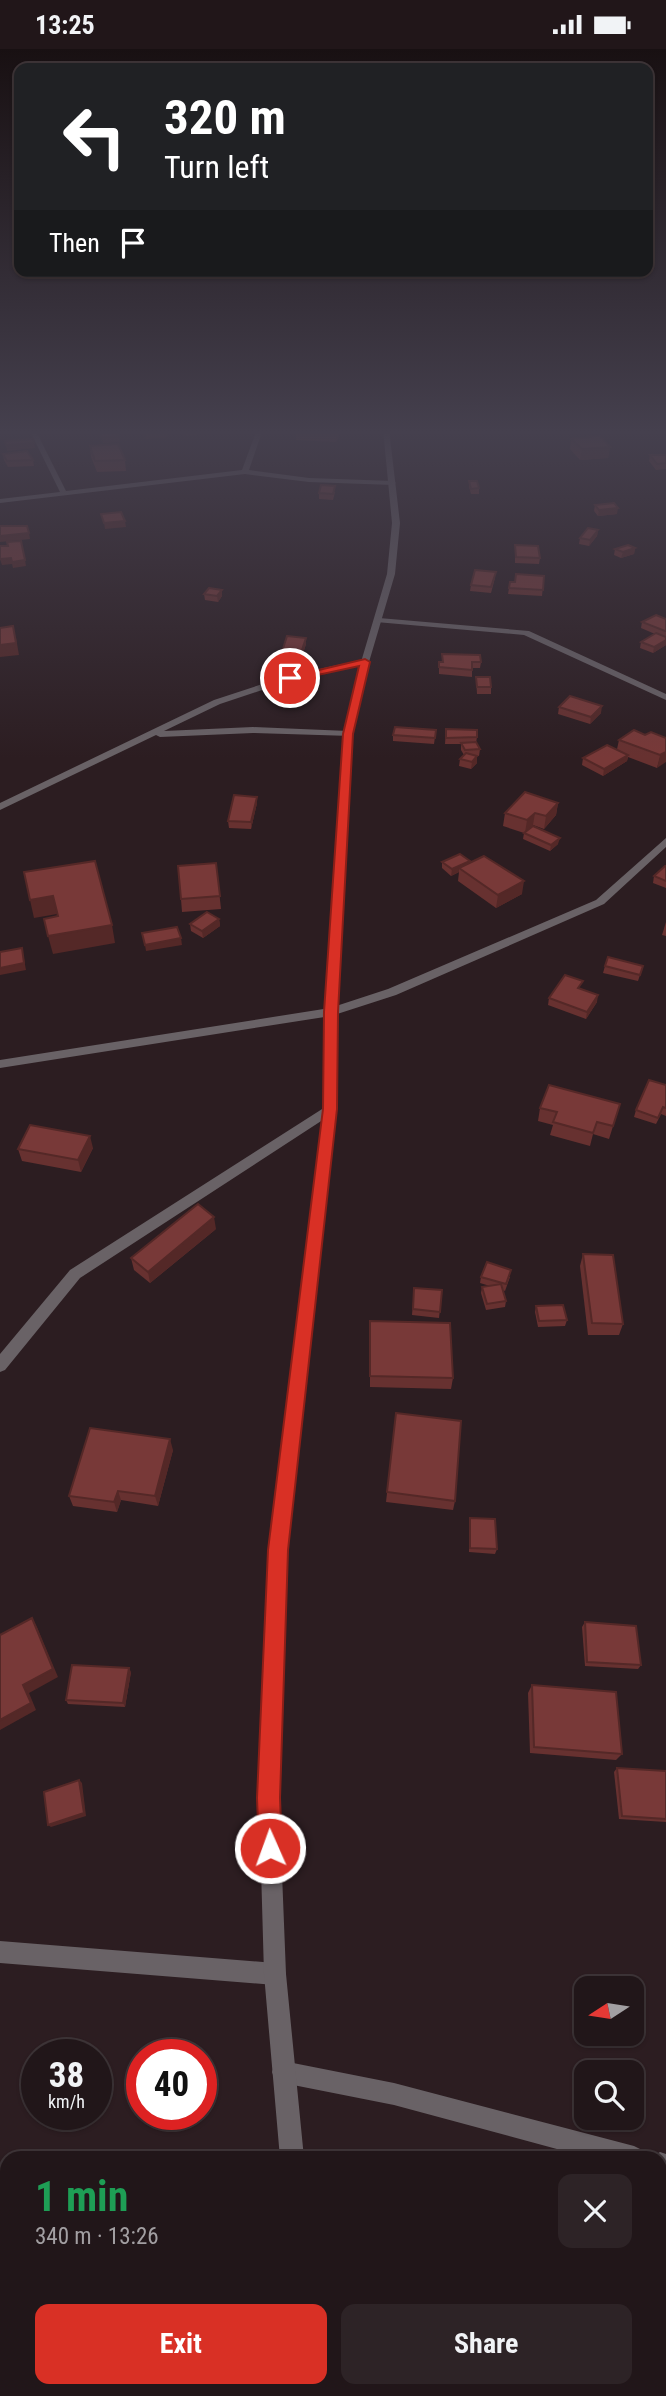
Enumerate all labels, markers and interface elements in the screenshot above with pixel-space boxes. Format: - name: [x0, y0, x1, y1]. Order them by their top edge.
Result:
- text: 13:25: [35, 10, 95, 40]
- text: 320 m: [164, 89, 286, 146]
- icon: left: [49, 91, 140, 182]
- text: Turn left: [164, 148, 269, 186]
- icon: arrive: [114, 224, 152, 262]
- text: Then: [49, 228, 100, 258]
- pin: [260, 648, 320, 708]
- icon: arrive: [271, 659, 309, 697]
- position arrow: [233, 1811, 307, 1885]
- north arrow: [574, 1976, 644, 2046]
- map controls: [574, 1976, 644, 2130]
- speed limit sign: 40: [126, 2039, 217, 2130]
- text: 38: [49, 2055, 84, 2096]
- button: search: [574, 2060, 644, 2130]
- text: km/h: [48, 2091, 85, 2112]
- text: 1 min: [35, 2172, 128, 2221]
- button: close: [558, 2174, 632, 2248]
- text: 340 m · 13:26: [35, 2223, 159, 2250]
- button: Exit: [35, 2304, 327, 2384]
- button: Share: [341, 2304, 632, 2384]

